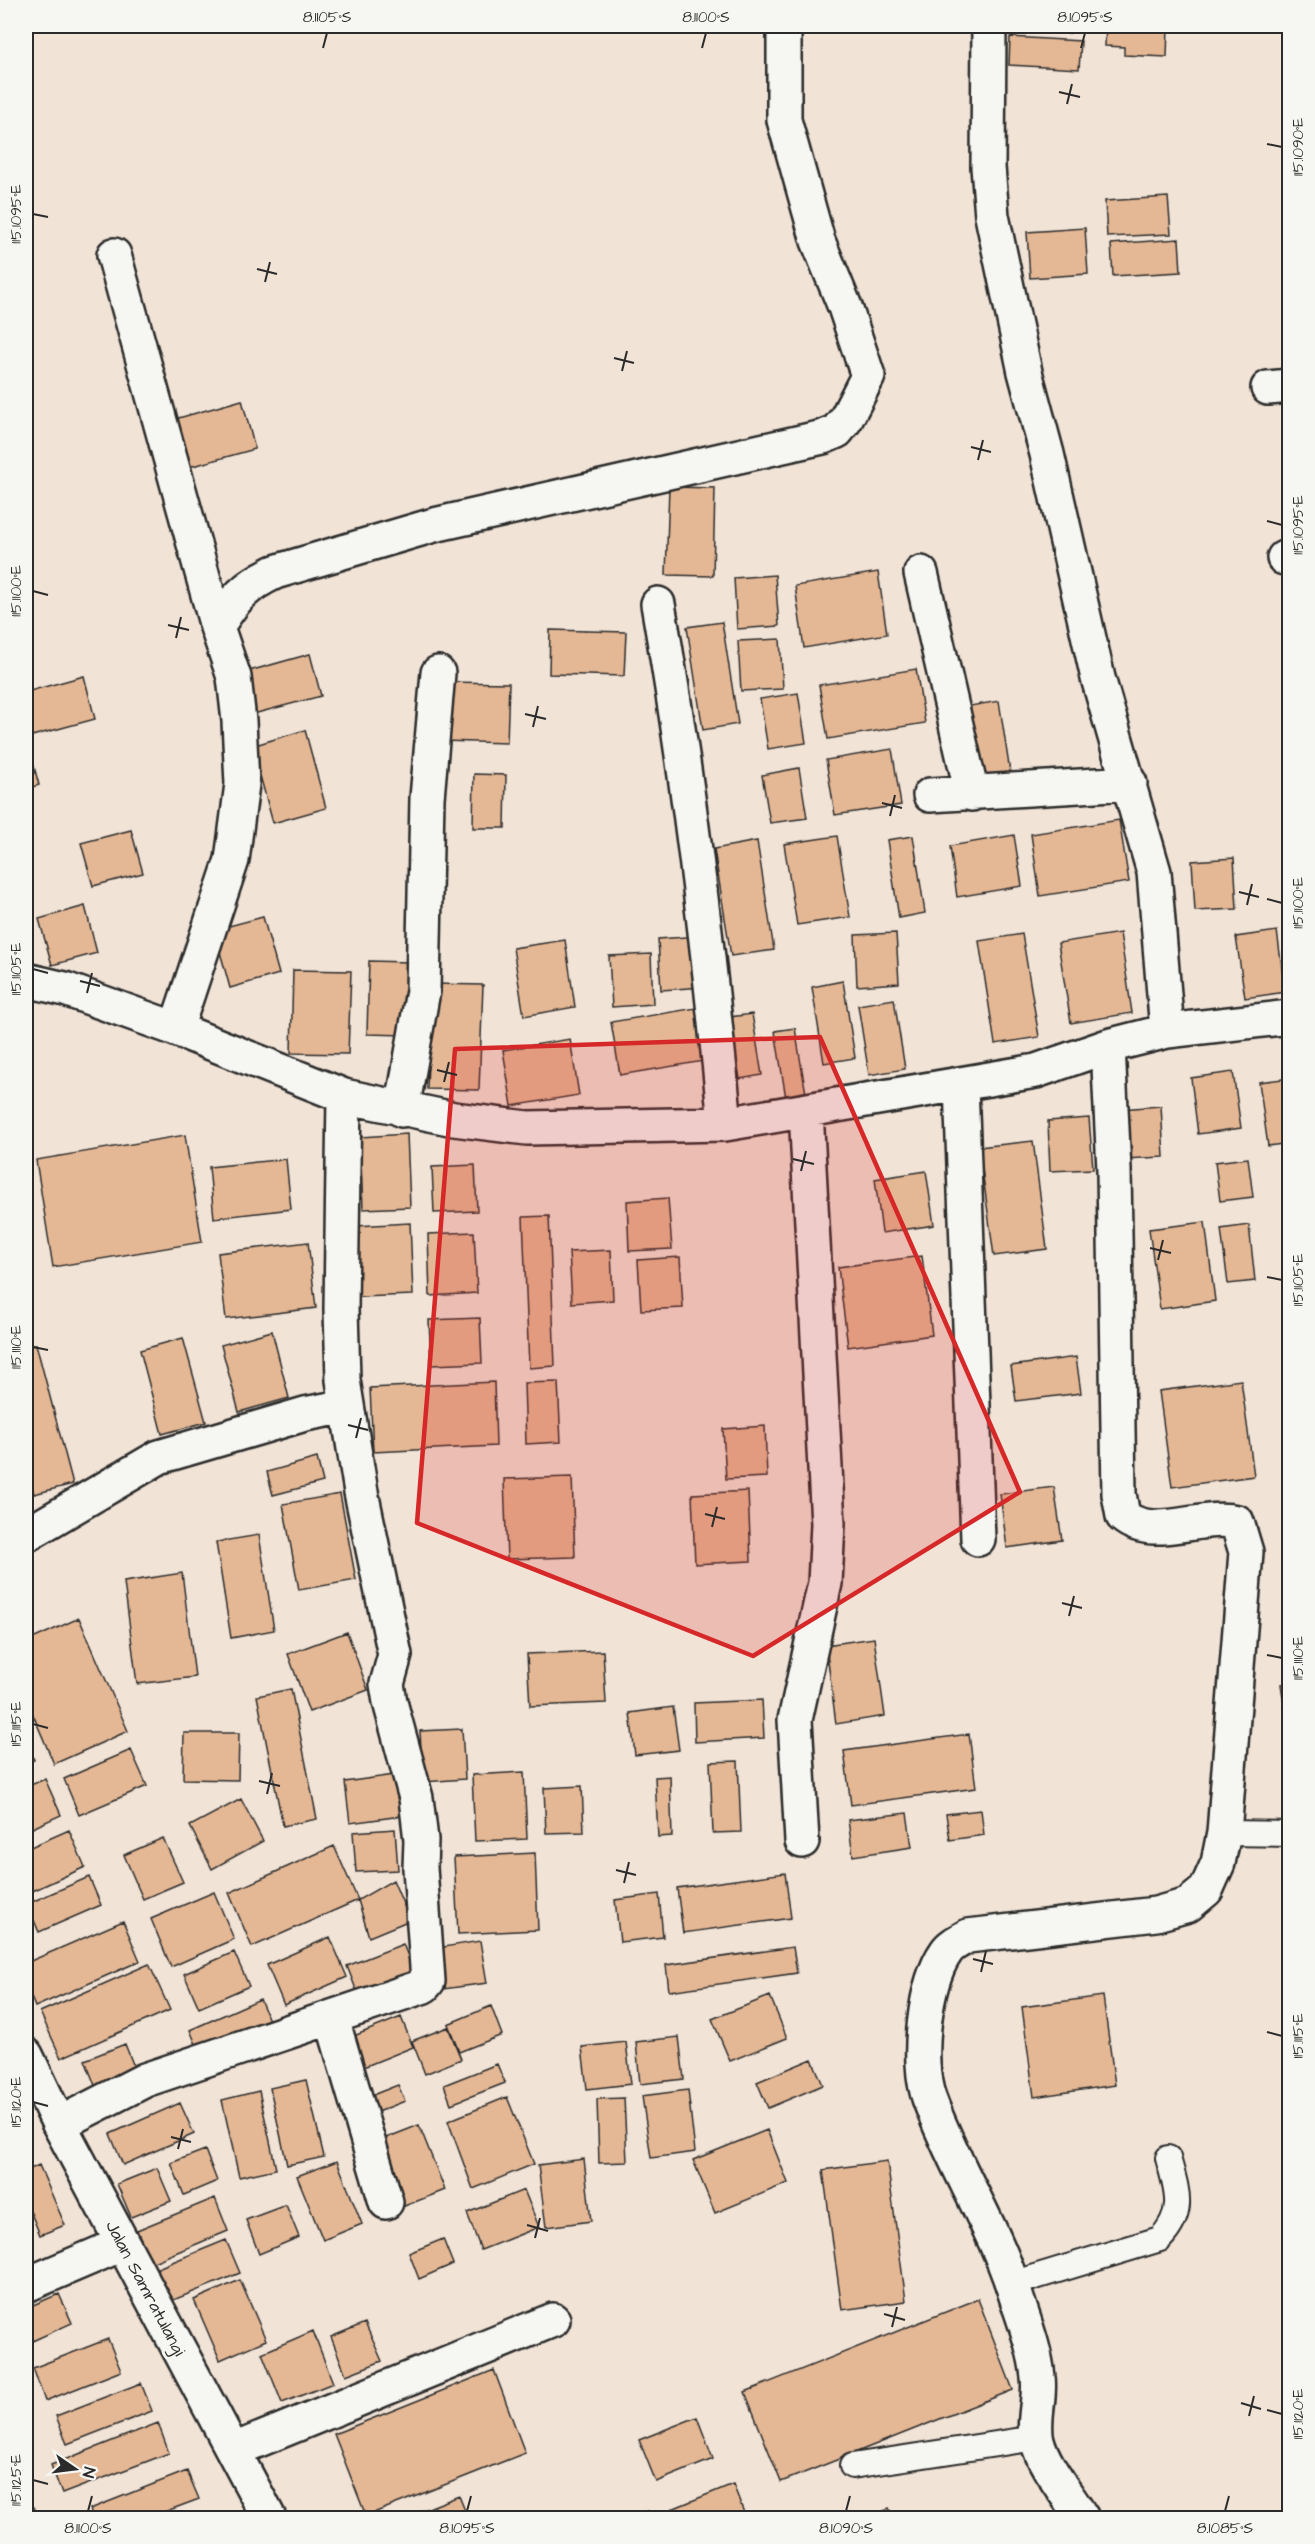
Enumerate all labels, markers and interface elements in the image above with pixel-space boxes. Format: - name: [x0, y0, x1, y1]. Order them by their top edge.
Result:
- text: 8.1105°S: [303, 7, 352, 28]
- text: 8.1100°S: [682, 7, 730, 28]
- text: 8.1095°S: [1057, 7, 1113, 28]
- text: 115.1090°E: [1288, 118, 1309, 176]
- text: 115.1095°E: [6, 184, 27, 244]
- text: 115.1095°E: [1288, 495, 1309, 555]
- text: 115.1100°E: [6, 565, 27, 617]
- text: 115.1100°E: [1288, 877, 1309, 929]
- text: 115.1105°E: [6, 943, 27, 995]
- text: 115.1105°E: [1288, 1254, 1309, 1306]
- text: 115.1110°E: [6, 1325, 27, 1369]
- text: 115.1110°E: [1288, 1636, 1309, 1680]
- text: 115.1115°E: [6, 1701, 27, 1747]
- text: 115.1115°E: [1288, 2013, 1309, 2059]
- text: 115.1120°E: [6, 2077, 27, 2127]
- street label: Jalan Samratulangi: [98, 2216, 192, 2361]
- text: 115.1120°E: [1288, 2389, 1309, 2439]
- north arrow: [45, 2439, 105, 2499]
- text: 115.1125°E: [6, 2454, 27, 2506]
- text: N: [77, 2465, 100, 2480]
- text: 8.1100°S: [64, 2518, 112, 2539]
- text: 8.1095°S: [439, 2518, 495, 2539]
- text: 8.1090°S: [819, 2518, 873, 2539]
- text: 8.1085°S: [1197, 2518, 1254, 2539]

